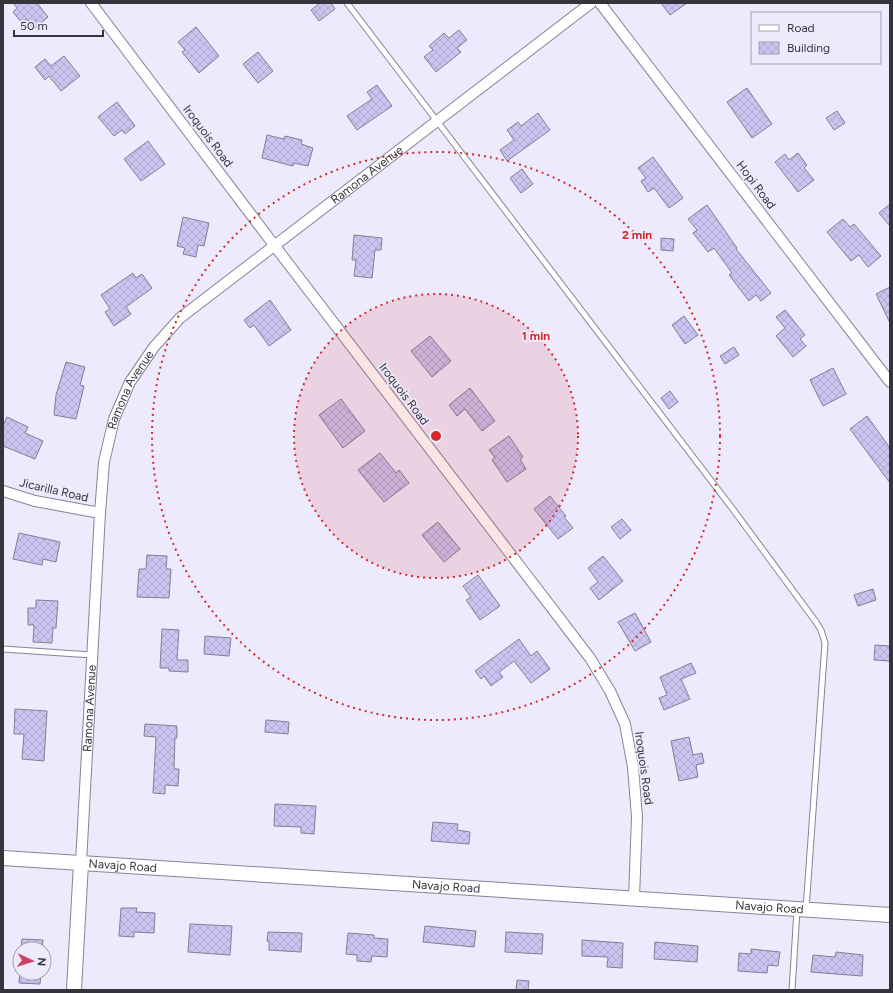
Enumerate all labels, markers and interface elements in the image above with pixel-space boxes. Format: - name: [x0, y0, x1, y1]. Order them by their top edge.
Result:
- scale bar: [14, 12, 103, 38]
- legend: [751, 12, 881, 64]
- text: 50 m: [20, 19, 48, 33]
- text: Road: [787, 21, 815, 35]
- text: Building: [787, 41, 830, 55]
- street label: Iroquois Road: [180, 102, 236, 170]
- street label: Ramona Avenue: [328, 142, 406, 207]
- street label: Hopi Road: [733, 158, 779, 212]
- text: 2 min: [622, 228, 652, 242]
- text: 1 min: [522, 329, 550, 343]
- street label: Ramona Avenue: [105, 348, 157, 431]
- street label: Iroquois Road: [376, 360, 432, 428]
- centre of rings: [429, 429, 443, 443]
- street label: Jicarilla Road: [18, 475, 90, 505]
- street label: Ramona Avenue: [80, 664, 99, 752]
- street label: Iroquois Road: [632, 730, 656, 806]
- street label: Navajo Road: [88, 857, 157, 875]
- street label: Navajo Road: [412, 877, 481, 896]
- street label: Navajo Road: [735, 898, 804, 916]
- north arrow: [12, 941, 52, 981]
- text: N: [35, 957, 48, 966]

